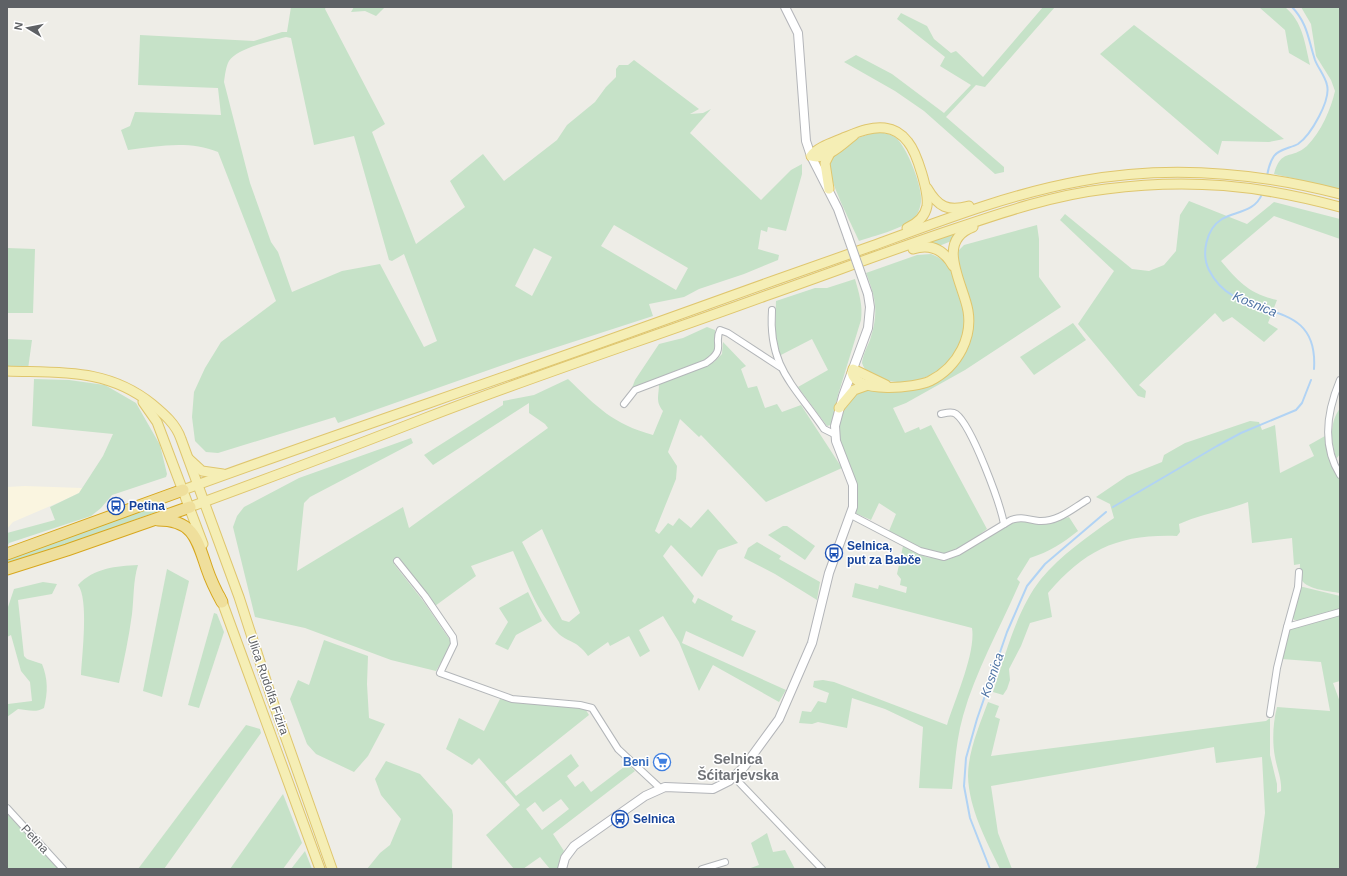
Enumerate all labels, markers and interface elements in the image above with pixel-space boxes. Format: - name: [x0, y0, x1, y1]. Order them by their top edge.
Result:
- north arrow: [8, 8, 48, 48]
- text: N: [12, 21, 25, 31]
- water label: Kosnica: [1231, 288, 1279, 320]
- bus stop icon: Petina: [106, 496, 126, 516]
- place label: Petina: [129, 499, 165, 513]
- place label: Selnica, put za Babče: [847, 539, 921, 567]
- bus stop icon: Selnica, put za Babče: [824, 543, 844, 563]
- street label: Ulica Rudolfa Fizira: [244, 634, 292, 737]
- water label: Kosnica: [977, 651, 1007, 699]
- district label: Selnica Šćitarjevska: [697, 751, 779, 783]
- supermarket icon: Beni: [652, 752, 672, 772]
- place label: Beni: [623, 755, 649, 769]
- bus stop icon: Selnica: [610, 809, 630, 829]
- place label: Selnica: [633, 812, 675, 826]
- street label: Petina: [18, 822, 52, 856]

